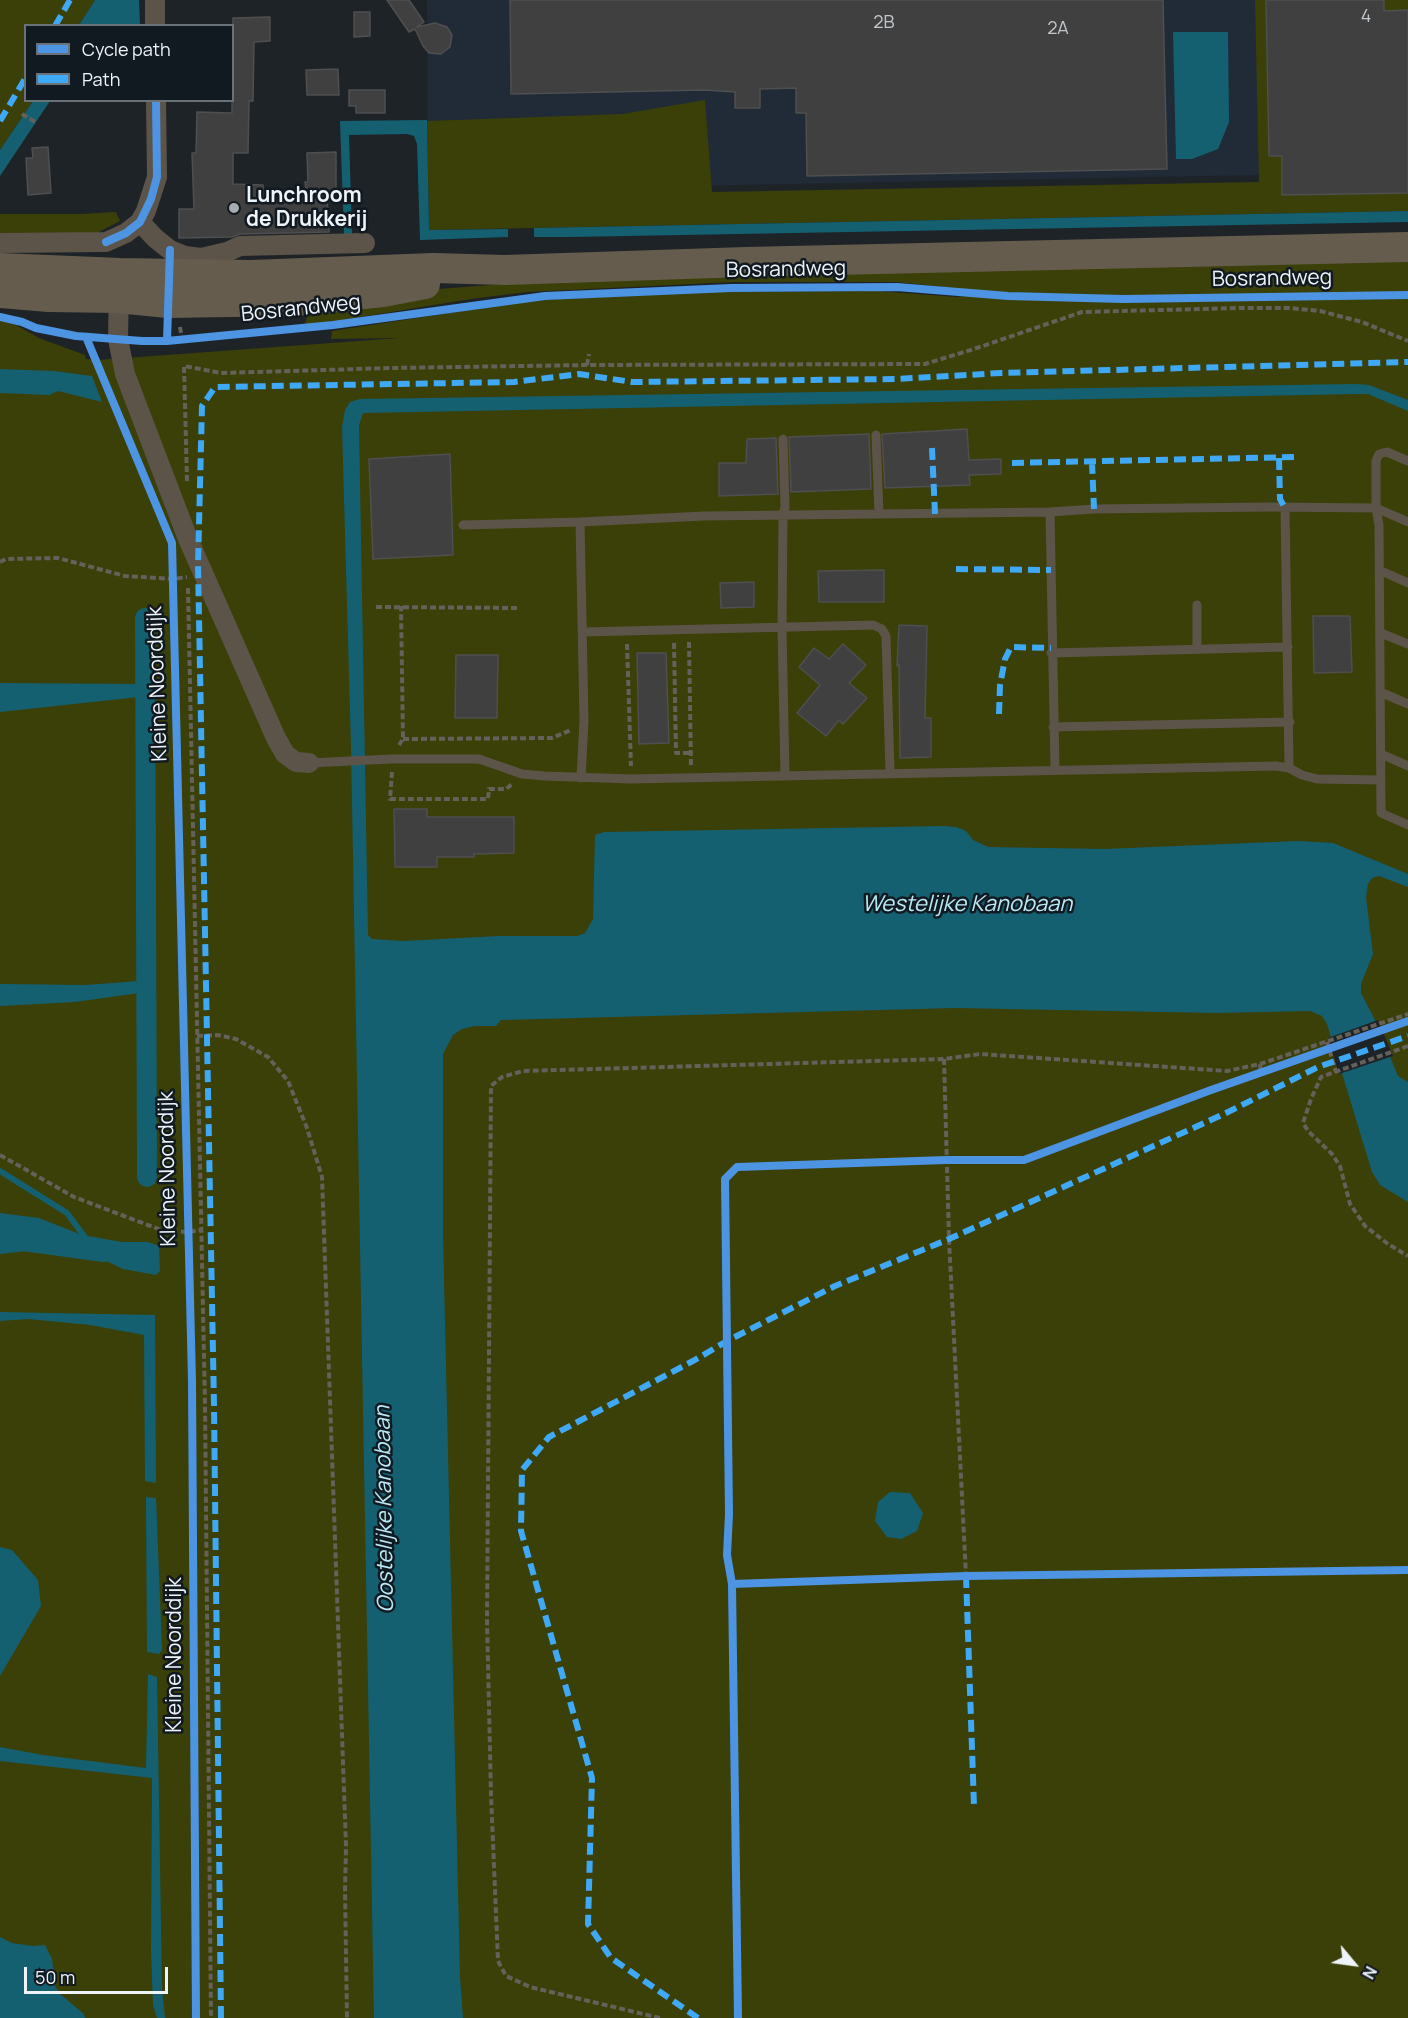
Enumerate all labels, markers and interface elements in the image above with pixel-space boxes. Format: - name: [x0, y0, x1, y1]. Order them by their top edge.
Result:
- house number: 4: [1361, 6, 1371, 28]
- house number: 2B: [873, 12, 895, 34]
- house number: 2A: [1047, 18, 1069, 40]
- legend: [24, 24, 234, 102]
- text: Cycle path: [82, 37, 171, 61]
- text: Path: [82, 67, 120, 91]
- place label: Lunchroom de Drukkerij: [246, 183, 367, 233]
- marker: Lunchroom de Drukkerij: [227, 201, 241, 215]
- street label: Bosrandweg: [726, 256, 846, 284]
- street label: Bosrandweg: [1212, 265, 1332, 293]
- street label: Bosrandweg: [240, 290, 362, 328]
- street label: Kleine Noorddijk: [143, 606, 173, 762]
- water label: Westelijke Kanobaan: [862, 892, 1072, 918]
- street label: Kleine Noorddijk: [154, 1091, 182, 1247]
- water label: Oostelijke Kanobaan: [370, 1405, 400, 1613]
- street label: Kleine Noorddijk: [162, 1577, 188, 1733]
- north arrow: [1324, 1934, 1384, 1994]
- scale bar: [27, 1955, 171, 1993]
- text: N: [1357, 1962, 1382, 1983]
- text: 50 m: [35, 1965, 75, 1989]

